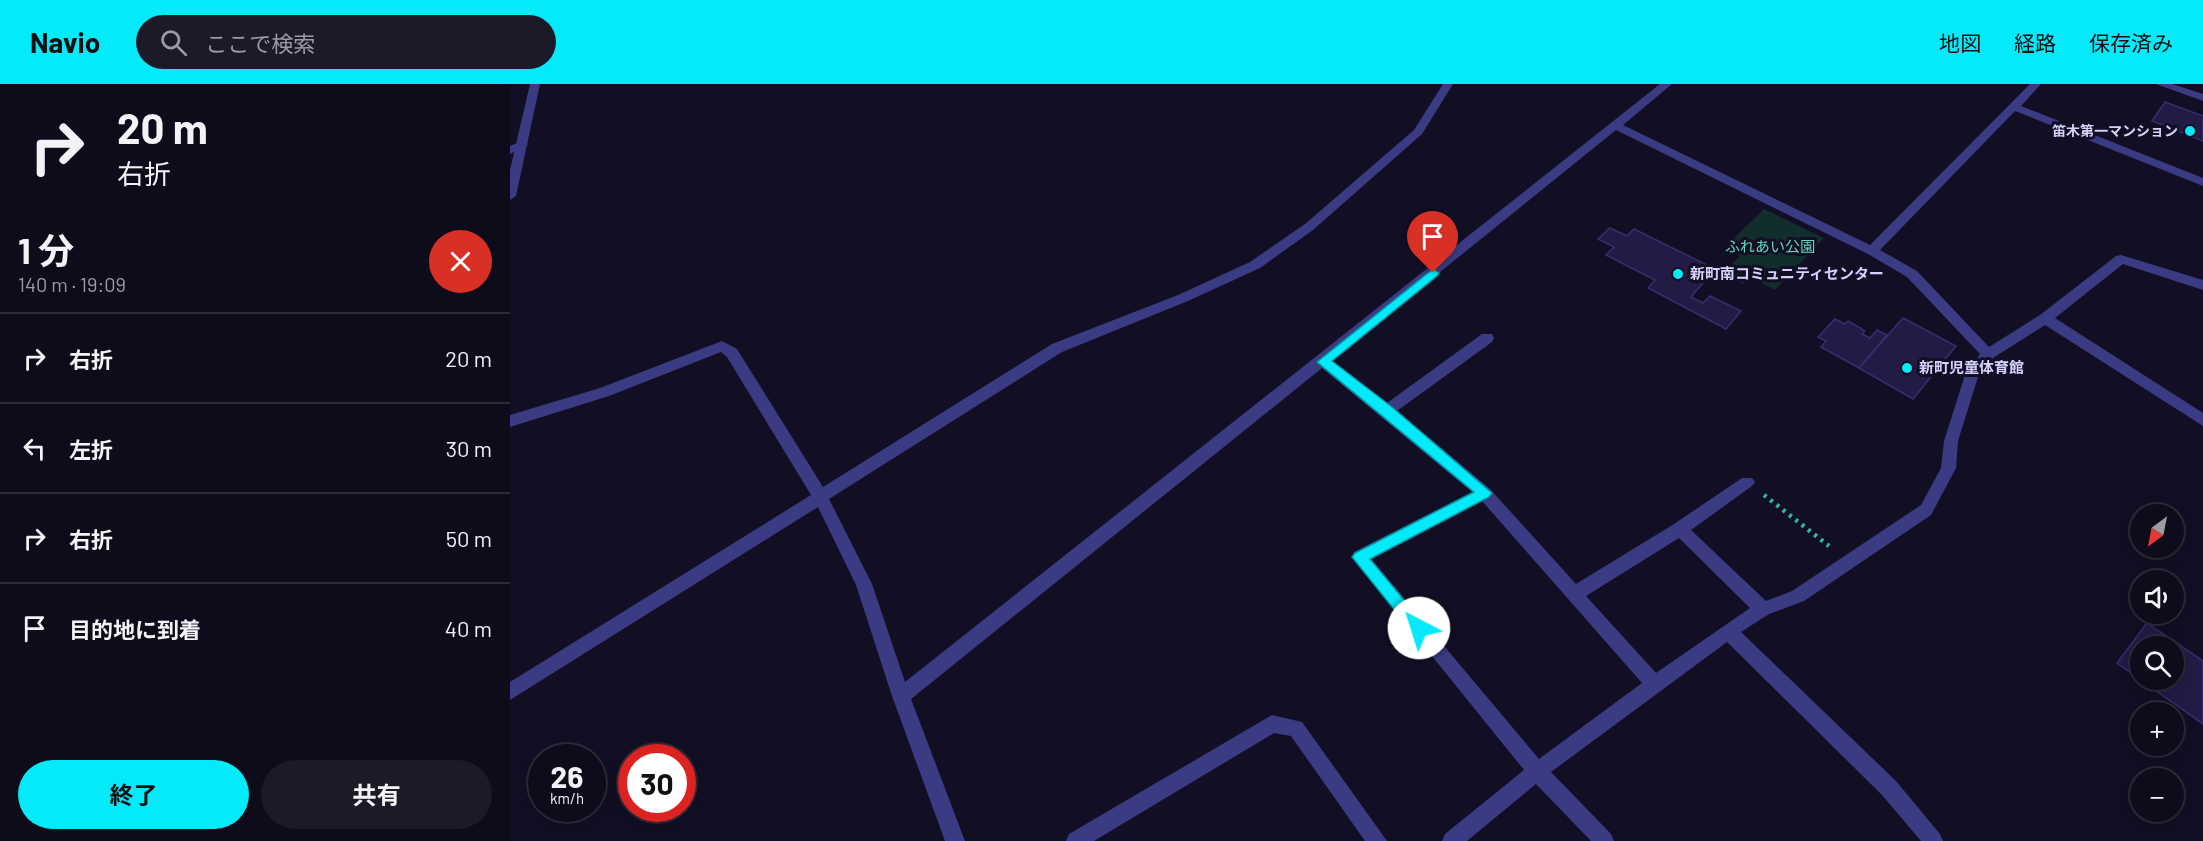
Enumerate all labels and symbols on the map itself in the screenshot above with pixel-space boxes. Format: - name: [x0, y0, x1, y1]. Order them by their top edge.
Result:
- place label: 笛木第一マンション: [2052, 122, 2178, 139]
- marker: 笛木第一マンション: [2183, 124, 2197, 138]
- pin: [1407, 211, 1458, 273]
- park label: ふれあい公園: [1725, 237, 1815, 255]
- place label: 新町南コミュニティセンター: [1690, 264, 1884, 282]
- marker: 新町南コミュニティセンター: [1671, 267, 1685, 281]
- place label: 新町児童体育館: [1919, 358, 2024, 376]
- marker: 新町児童体育館: [1900, 361, 1914, 375]
- north arrow: [2130, 504, 2184, 558]
- position arrow: [1387, 596, 1451, 660]
- speed limit sign: 30: [618, 744, 696, 822]

